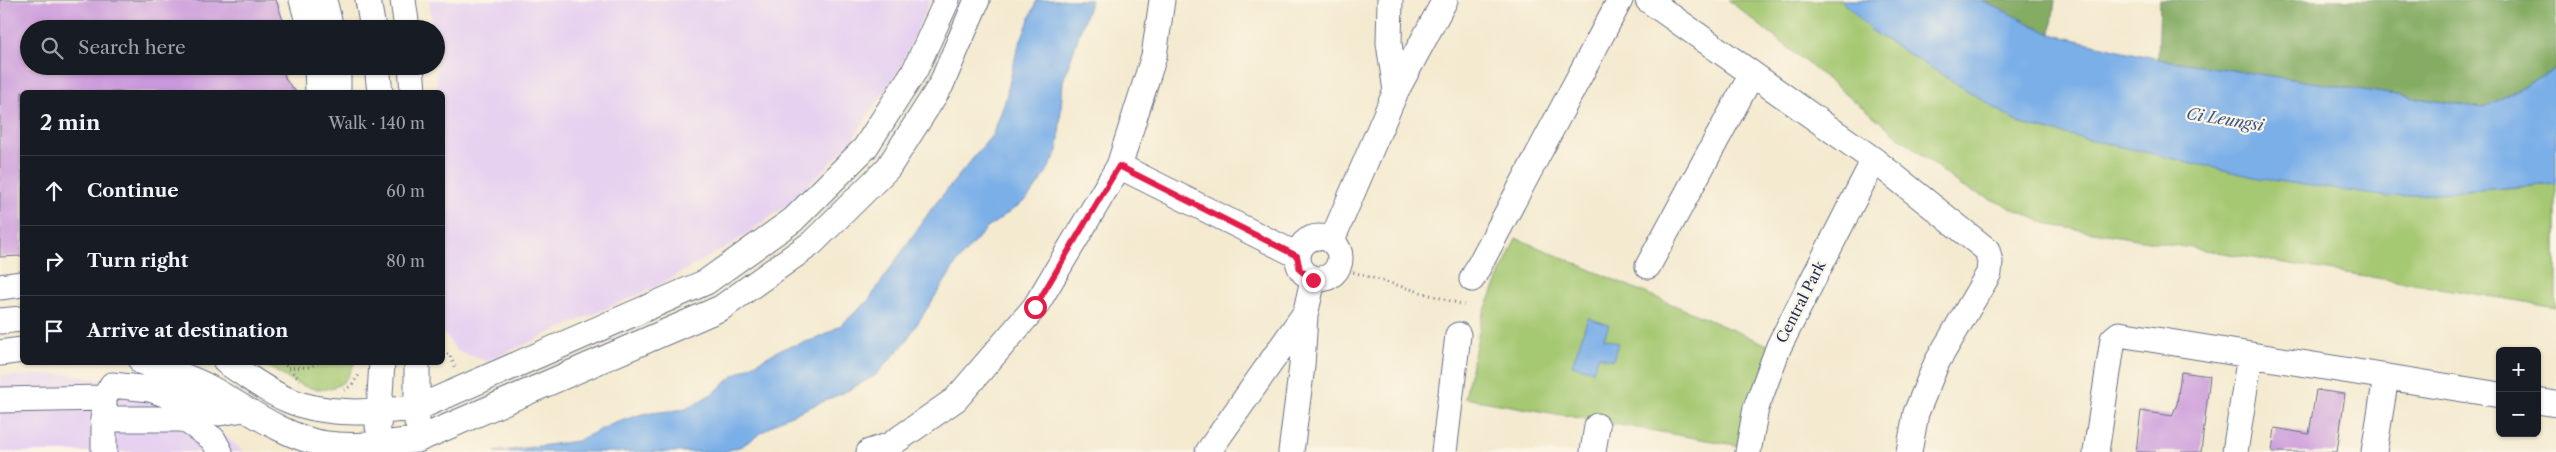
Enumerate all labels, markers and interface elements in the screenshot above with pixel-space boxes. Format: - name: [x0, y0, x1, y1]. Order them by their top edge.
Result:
- search box: [20, 20, 445, 75]
- icon: search: [38, 34, 66, 62]
- text: Search here: [78, 36, 186, 59]
- water label: Ci Leungsi: [2185, 103, 2266, 135]
- text: 2 min: [40, 110, 100, 135]
- text: Walk · 140 m: [328, 113, 425, 133]
- icon: ahead: [40, 177, 68, 205]
- text: Continue: [87, 179, 179, 202]
- text: 60 m: [386, 181, 425, 201]
- icon: right: [40, 247, 68, 275]
- text: Turn right: [87, 249, 188, 272]
- text: 80 m: [386, 251, 425, 271]
- street label: Central Park: [1772, 256, 1830, 346]
- route end: [1302, 269, 1325, 292]
- route start: [1024, 296, 1047, 319]
- icon: arrive: [40, 317, 68, 345]
- text: Arrive at destination: [87, 319, 288, 342]
- map controls: [2496, 347, 2541, 437]
- button: +: [2496, 347, 2541, 392]
- button: −: [2496, 392, 2541, 437]

